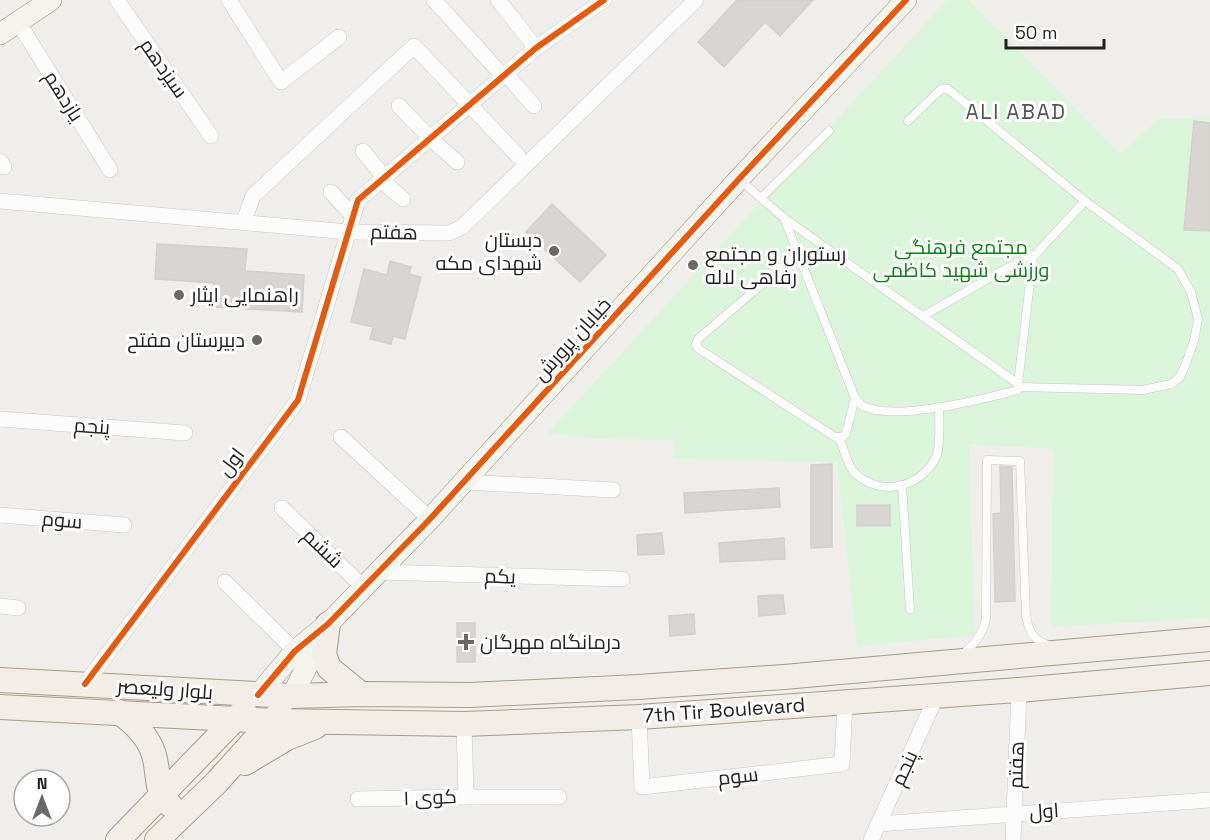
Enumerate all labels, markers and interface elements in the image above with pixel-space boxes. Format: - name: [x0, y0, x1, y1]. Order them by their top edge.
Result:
- scale bar: [1006, 12, 1104, 50]
- text: 50 m: [1015, 21, 1057, 44]
- street label: سیزدهم: [133, 33, 194, 104]
- street label: یازدهم: [37, 66, 90, 127]
- district label: ALI ABAD: [965, 98, 1067, 125]
- street label: هفتم: [370, 219, 418, 246]
- place label: دبستان شهدای مکه: [436, 227, 542, 276]
- park label: مجتمع فرهنگی ورزشی شهید کاظمی: [873, 234, 1049, 283]
- place label: رستوران و مجتمع رفاهی لاله: [705, 241, 846, 290]
- marker: دبستان شهدای مکه: [547, 244, 561, 258]
- marker: رستوران و مجتمع رفاهی لاله: [686, 258, 700, 272]
- place label: راهنمایی ایثار: [190, 282, 299, 308]
- marker: راهنمایی ایثار: [172, 288, 186, 302]
- street label: خیابان پرورش: [527, 292, 617, 386]
- place label: دبیرستان مفتح: [127, 327, 245, 354]
- marker: دبیرستان مفتح: [250, 333, 264, 347]
- street label: پنجم: [73, 412, 112, 441]
- street label: اول: [212, 442, 250, 482]
- street label: سوم: [41, 505, 83, 536]
- street label: ششم: [296, 522, 349, 574]
- street label: یکم: [484, 562, 517, 591]
- place label: درمانگاه مهرگان: [480, 629, 621, 655]
- marker: درمانگاه مهرگان: [457, 633, 475, 651]
- street label: بلوار ولیعصر: [115, 673, 214, 705]
- street label: 7th Tir Boulevard: [642, 691, 806, 729]
- street label: هفتم: [1002, 741, 1031, 789]
- street label: پنجم: [885, 745, 925, 790]
- street label: سوم: [716, 761, 760, 792]
- north arrow: [12, 768, 72, 828]
- text: N: [37, 773, 47, 794]
- street label: کوی ۱: [403, 783, 457, 811]
- street label: اول: [1028, 797, 1060, 825]

